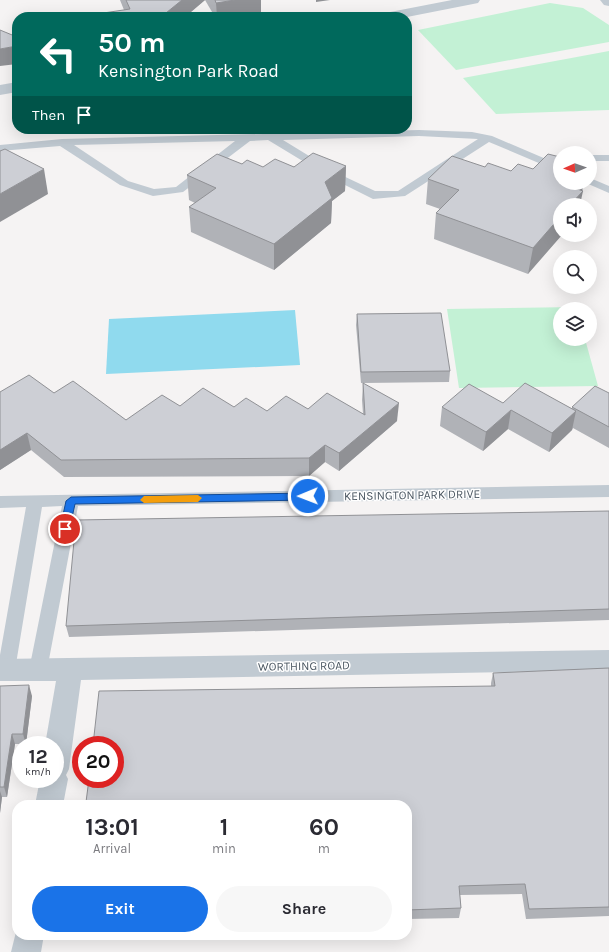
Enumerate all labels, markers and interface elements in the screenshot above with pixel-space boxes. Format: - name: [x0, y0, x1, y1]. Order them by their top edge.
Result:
- text: 50 m: [98, 26, 166, 59]
- icon: left: [32, 28, 84, 80]
- text: Kensington Park Road: [98, 60, 279, 82]
- icon: arrive: [73, 104, 95, 126]
- text: Then: [32, 106, 65, 124]
- north arrow: [553, 146, 597, 190]
- map controls: [553, 146, 597, 346]
- button: sound: [553, 198, 597, 242]
- button: search: [553, 250, 597, 294]
- button: layers: [553, 302, 597, 346]
- position arrow: [287, 475, 329, 517]
- street label: KENSINGTON PARK DRIVE: [344, 487, 480, 503]
- pin: [48, 512, 82, 546]
- icon: arrive: [54, 518, 76, 540]
- street label: WORTHING ROAD: [258, 658, 350, 674]
- speed limit sign: 20: [72, 736, 124, 788]
- text: 12: [28, 745, 48, 768]
- text: km/h: [25, 766, 51, 778]
- text: 13:01: [85, 813, 139, 841]
- text: 1: [220, 813, 228, 841]
- text: 60: [309, 813, 339, 841]
- text: Arrival: [93, 841, 131, 856]
- text: min: [212, 841, 236, 856]
- text: m: [318, 841, 330, 856]
- button: Exit: [32, 886, 208, 932]
- button: Share: [216, 886, 392, 932]

